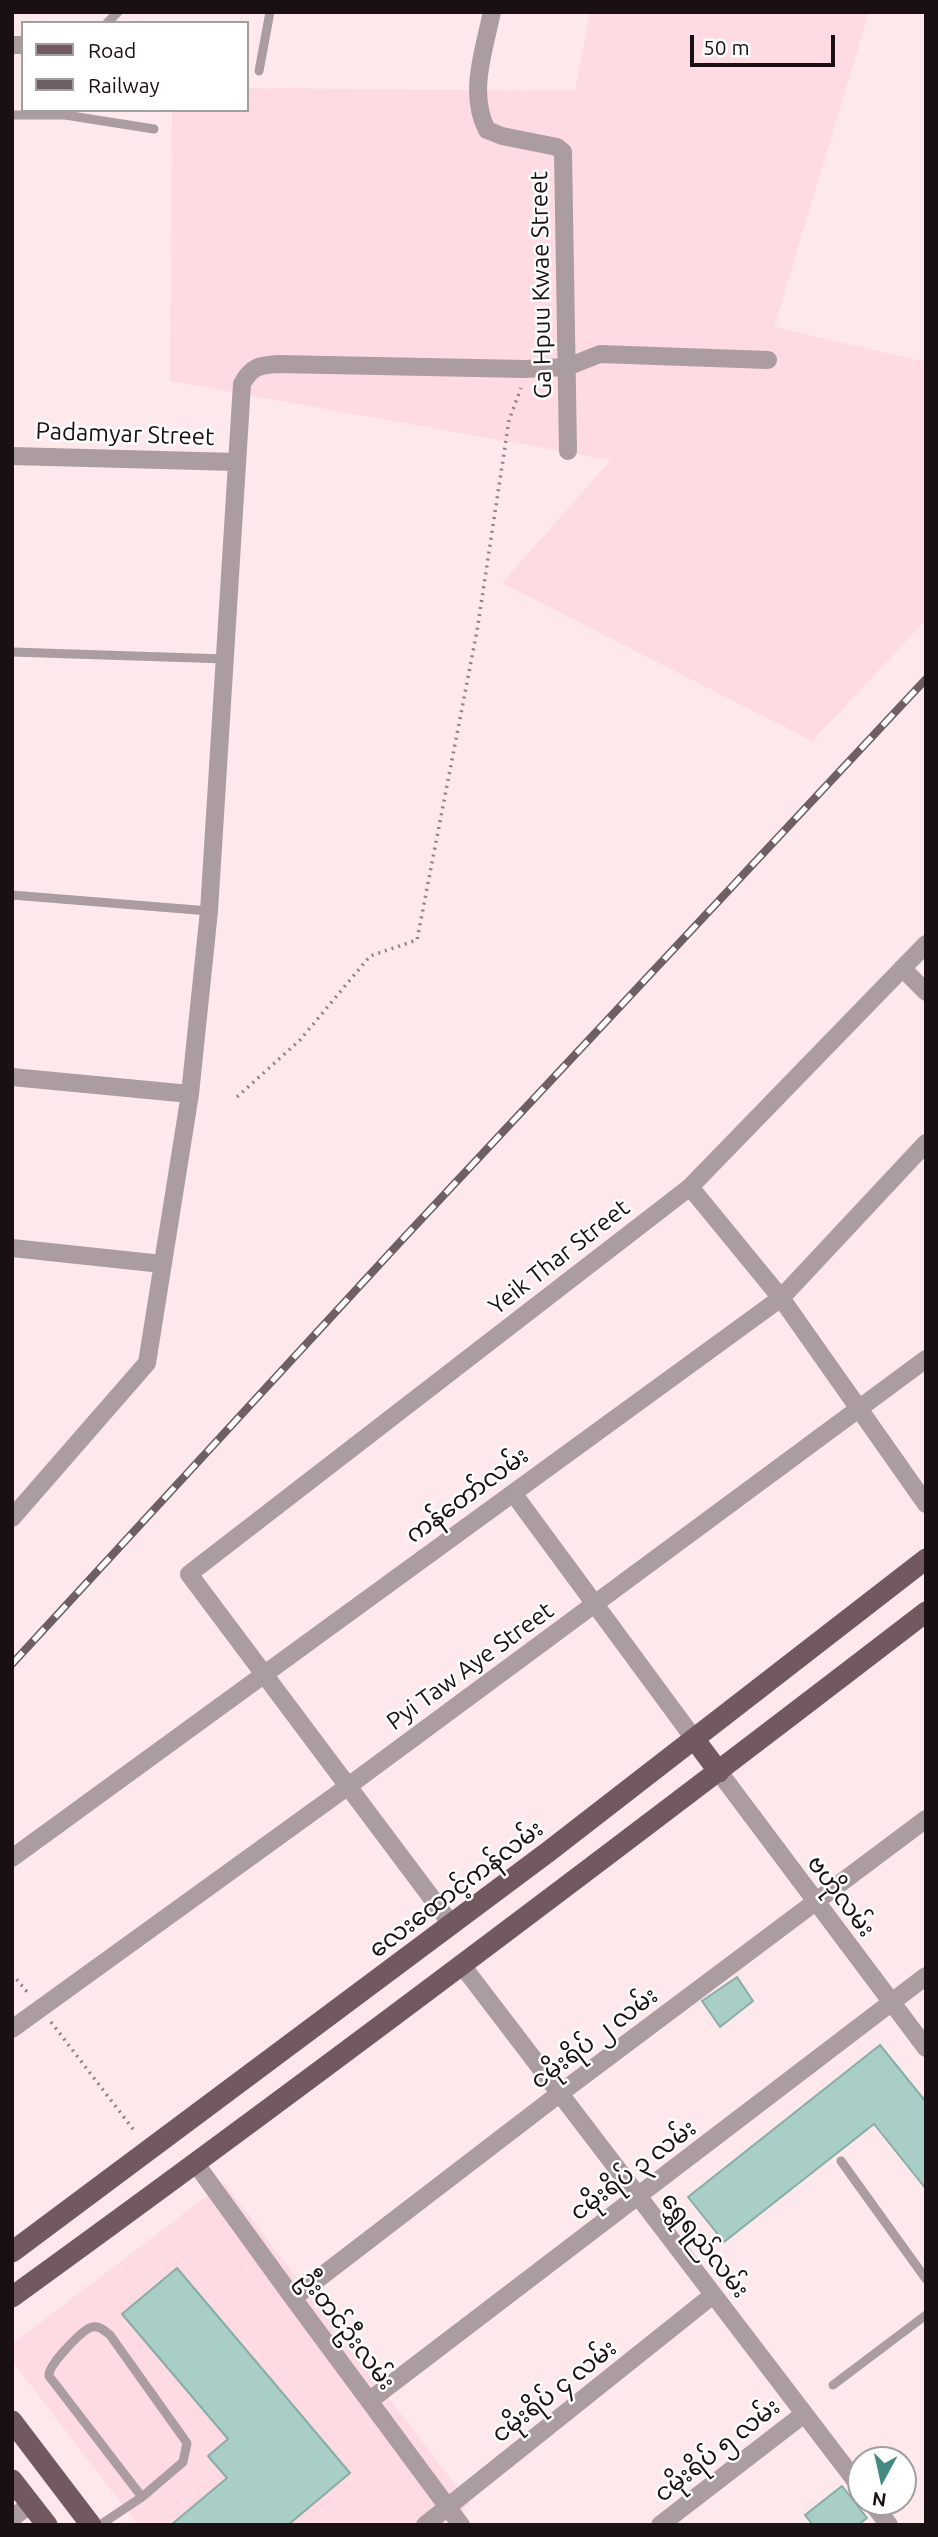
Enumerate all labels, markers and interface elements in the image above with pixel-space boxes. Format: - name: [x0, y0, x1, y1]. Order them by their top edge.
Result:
- legend: [21, 21, 248, 112]
- scale bar: [693, 21, 838, 65]
- text: 50 m: [703, 35, 750, 59]
- text: Road: [88, 38, 136, 62]
- text: Railway: [88, 73, 160, 97]
- street label: Ga Hpuu Kwae Street: [525, 171, 557, 399]
- street label: Padamyar Street: [35, 416, 215, 452]
- street label: Yeik Thar Street: [483, 1193, 635, 1321]
- street label: ကန်တော်လမ်း: [400, 1441, 534, 1549]
- street label: Pyi Taw Aye Street: [381, 1596, 559, 1736]
- street label: လေးထောင့်ကန်လမ်း: [363, 1814, 549, 1964]
- street label: ဗဟိုလမ်း: [801, 1849, 881, 1943]
- street label: ငမိုးရိပ် ၂ လမ်း: [525, 1981, 663, 2095]
- street label: ငမိုးရိပ် ၃ လမ်း: [564, 2113, 702, 2227]
- street label: ရွှေရည်လမ်း: [655, 2186, 755, 2304]
- street label: ဦးတင်ဦးလမ်း: [293, 2264, 401, 2396]
- street label: ငမိုးရိပ် ၄ လမ်း: [486, 2333, 622, 2449]
- street label: ငမိုးရိပ် ၅ လမ်း: [648, 2392, 786, 2508]
- north arrow: [847, 2446, 917, 2516]
- text: N: [871, 2488, 888, 2512]

